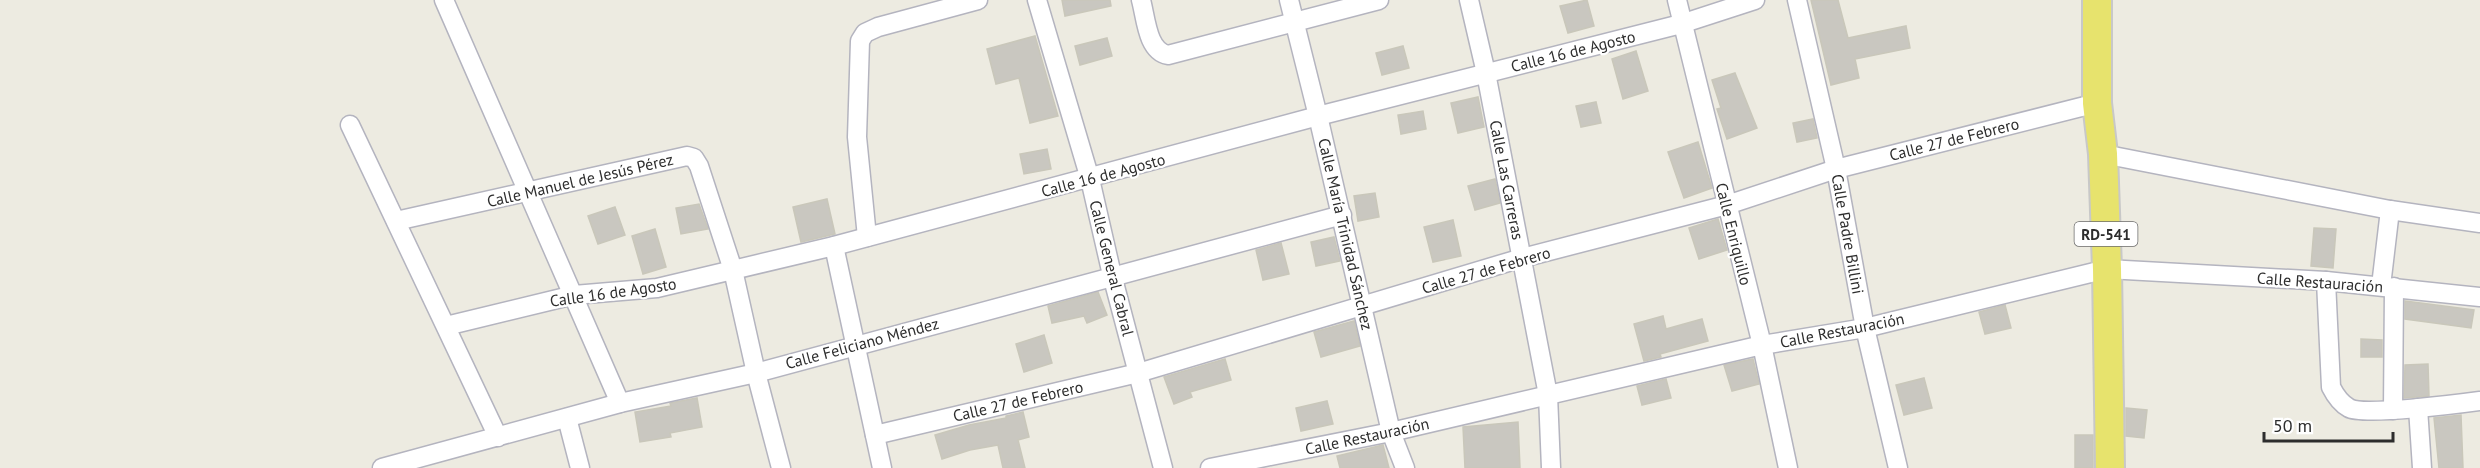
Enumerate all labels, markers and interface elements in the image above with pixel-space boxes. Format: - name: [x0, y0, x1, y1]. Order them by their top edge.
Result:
- street label: Calle 16 de Agosto: [1509, 26, 1637, 76]
- street label: Calle 27 de Febrero: [1887, 113, 2021, 165]
- street label: Calle Las Carreras: [1486, 119, 1528, 242]
- street label: Calle María Trinidad Sánchez: [1314, 136, 1378, 332]
- street label: Calle Manuel de Jesús Pérez: [485, 149, 675, 211]
- street label: Calle 16 de Agosto: [1039, 149, 1167, 201]
- street label: Calle Padre Billini: [1828, 172, 1868, 296]
- street label: Calle Enriquillo: [1712, 181, 1756, 287]
- street label: Calle General Cabral: [1085, 198, 1139, 338]
- road number: RD-541: [2074, 222, 2138, 246]
- street label: Calle 27 de Febrero: [1419, 242, 1553, 298]
- street label: Calle Restauración: [2256, 268, 2384, 296]
- street label: Calle 16 de Agosto: [548, 273, 678, 311]
- street label: Calle Restauración: [1778, 308, 1906, 352]
- street label: Calle Feliciano Méndez: [783, 313, 941, 373]
- street label: Calle 27 de Febrero: [951, 376, 1085, 426]
- scale bar: [2264, 405, 2393, 443]
- street label: Calle Restauración: [1303, 413, 1431, 459]
- text: 50 m: [2273, 414, 2312, 437]

